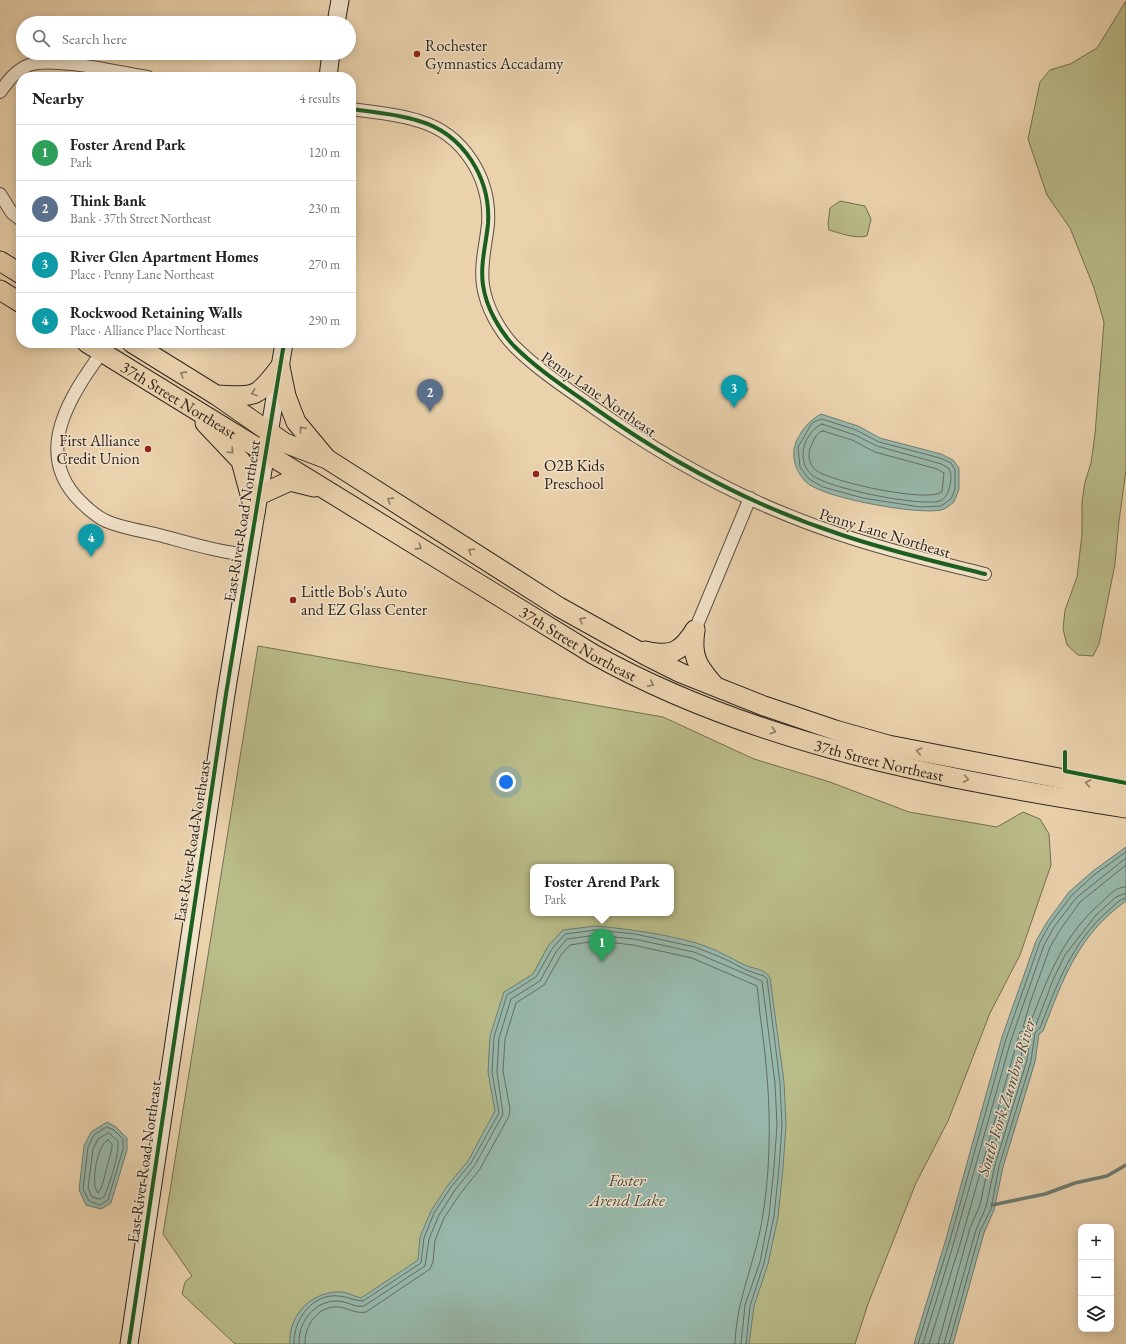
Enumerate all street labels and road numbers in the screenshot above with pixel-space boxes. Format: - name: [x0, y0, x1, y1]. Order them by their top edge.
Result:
- street label: Penny Lane Northeast: [537, 346, 661, 442]
- street label: 37th Street Northeast: [117, 356, 241, 443]
- street label: East River Road Northeast: [219, 438, 265, 604]
- street label: Penny Lane Northeast: [817, 503, 953, 563]
- street label: 37th Street Northeast: [516, 601, 640, 686]
- street label: 37th Street Northeast: [812, 734, 945, 786]
- street label: East River Road Northeast: [169, 758, 215, 924]
- street label: East River Road Northeast: [122, 1079, 166, 1245]

